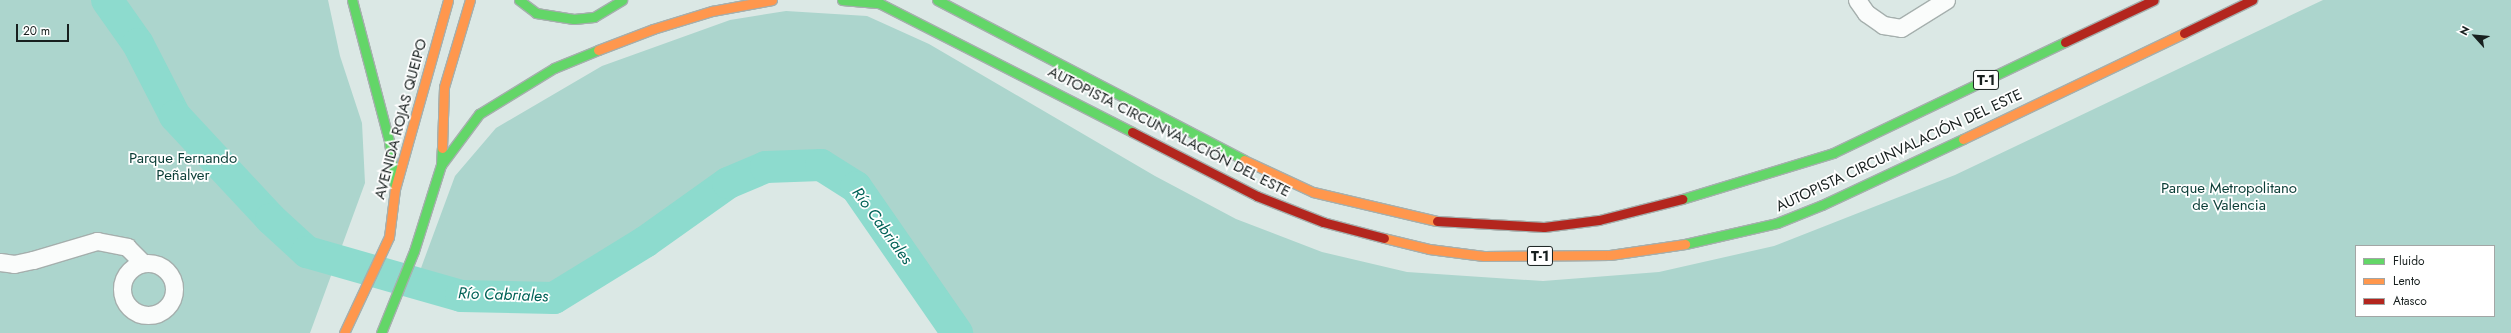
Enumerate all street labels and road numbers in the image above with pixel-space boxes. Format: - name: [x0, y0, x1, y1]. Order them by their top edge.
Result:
- street label: AVENIDA ROJAS QUEIPO: [371, 37, 431, 201]
- street label: AUTOPISTA CIRCUNVALACIÓN DEL ESTE: [1045, 63, 1293, 201]
- road number: T-1: [1972, 68, 2000, 92]
- street label: AUTOPISTA CIRCUNVALACIÓN DEL ESTE: [1773, 86, 2025, 216]
- road number: T-1: [1526, 244, 1554, 268]

